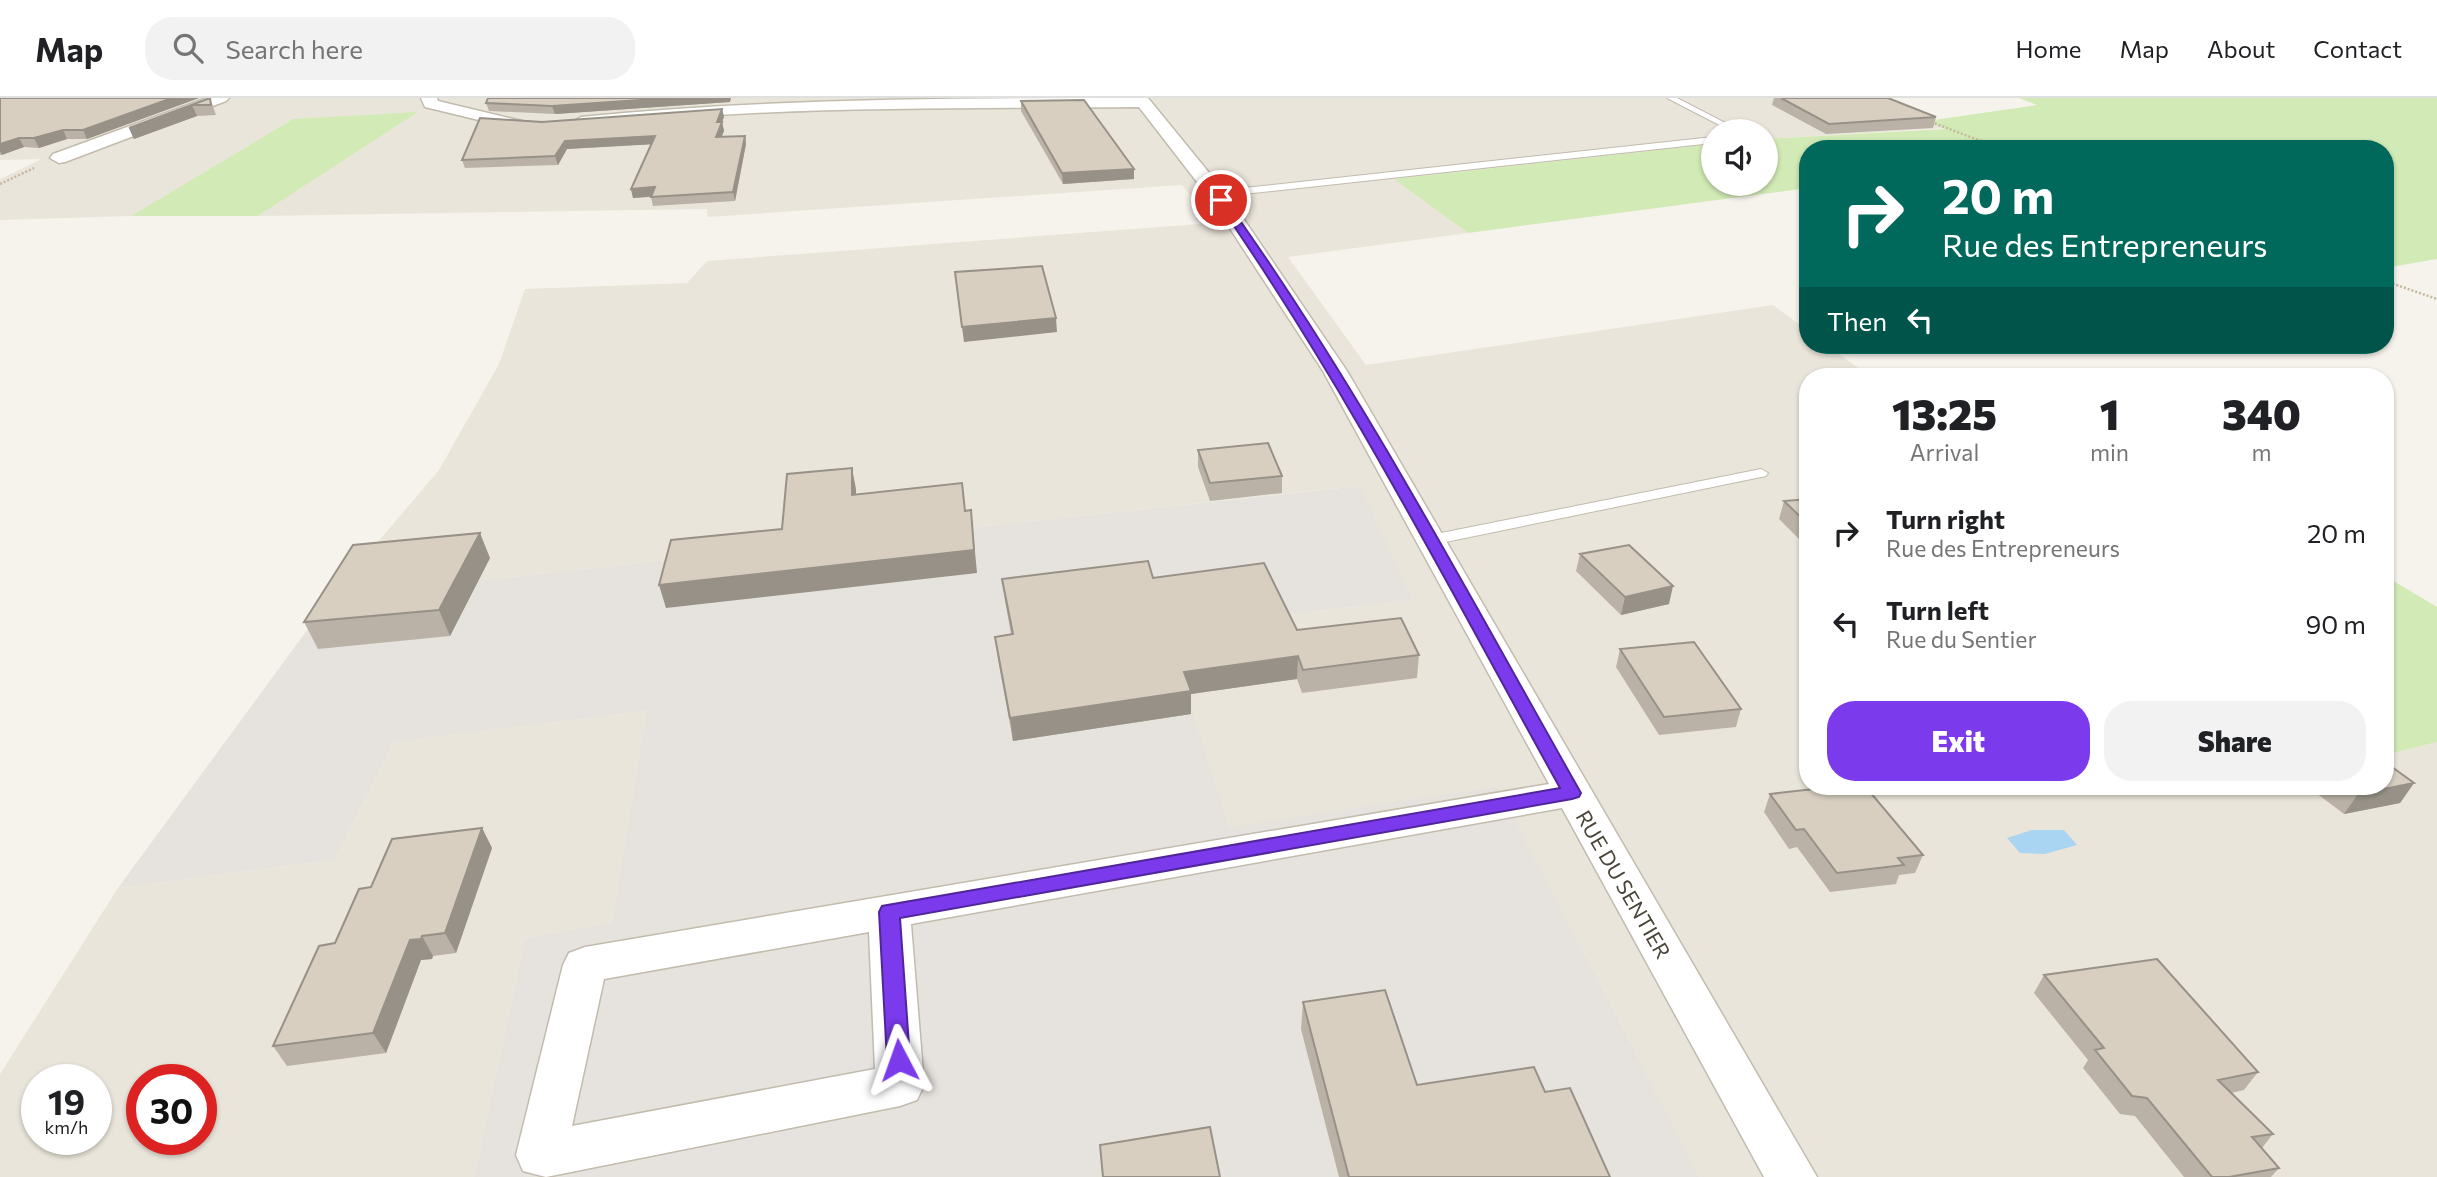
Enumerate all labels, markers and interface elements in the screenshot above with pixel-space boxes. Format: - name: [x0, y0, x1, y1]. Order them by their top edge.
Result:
- search box: [145, 17, 635, 80]
- text: Map: [35, 28, 103, 69]
- icon: search: [169, 29, 207, 67]
- text: Search here: [225, 33, 363, 64]
- text: Home: [2016, 34, 2082, 63]
- text: Map: [2120, 34, 2169, 63]
- text: About: [2207, 34, 2275, 63]
- text: Contact: [2313, 34, 2402, 63]
- map controls: [1701, 119, 1778, 196]
- button: sound: [1701, 119, 1778, 196]
- text: 20 m: [1942, 164, 2054, 224]
- icon: right: [1827, 168, 1918, 259]
- pin: [1191, 170, 1251, 230]
- icon: arrive: [1202, 181, 1240, 219]
- text: Rue des Entrepreneurs: [1942, 224, 2268, 264]
- icon: left: [1901, 301, 1939, 339]
- text: Then: [1827, 305, 1887, 336]
- text: 13:25: [1892, 387, 1997, 439]
- text: 1: [2100, 387, 2119, 439]
- text: 340: [2222, 387, 2301, 439]
- text: Arrival: [1910, 438, 1979, 466]
- text: min: [2090, 438, 2129, 466]
- text: m: [2251, 438, 2272, 466]
- text: Turn right: [1886, 503, 2005, 534]
- icon: right: [1827, 514, 1865, 552]
- text: 20 m: [2307, 517, 2366, 548]
- text: Rue des Entrepreneurs: [1886, 534, 2120, 562]
- text: Turn left: [1886, 594, 1989, 625]
- icon: left: [1827, 605, 1865, 643]
- text: 90 m: [2306, 608, 2366, 639]
- text: Rue du Sentier: [1886, 625, 2037, 653]
- button: Exit: [1827, 701, 2090, 781]
- button: Share: [2104, 701, 2366, 781]
- street label: RUE DU SENTIER: [1571, 806, 1677, 962]
- position arrow: [862, 1023, 936, 1097]
- speed limit sign: 30: [126, 1064, 217, 1155]
- text: 19: [48, 1079, 85, 1122]
- text: km/h: [45, 1116, 88, 1138]

